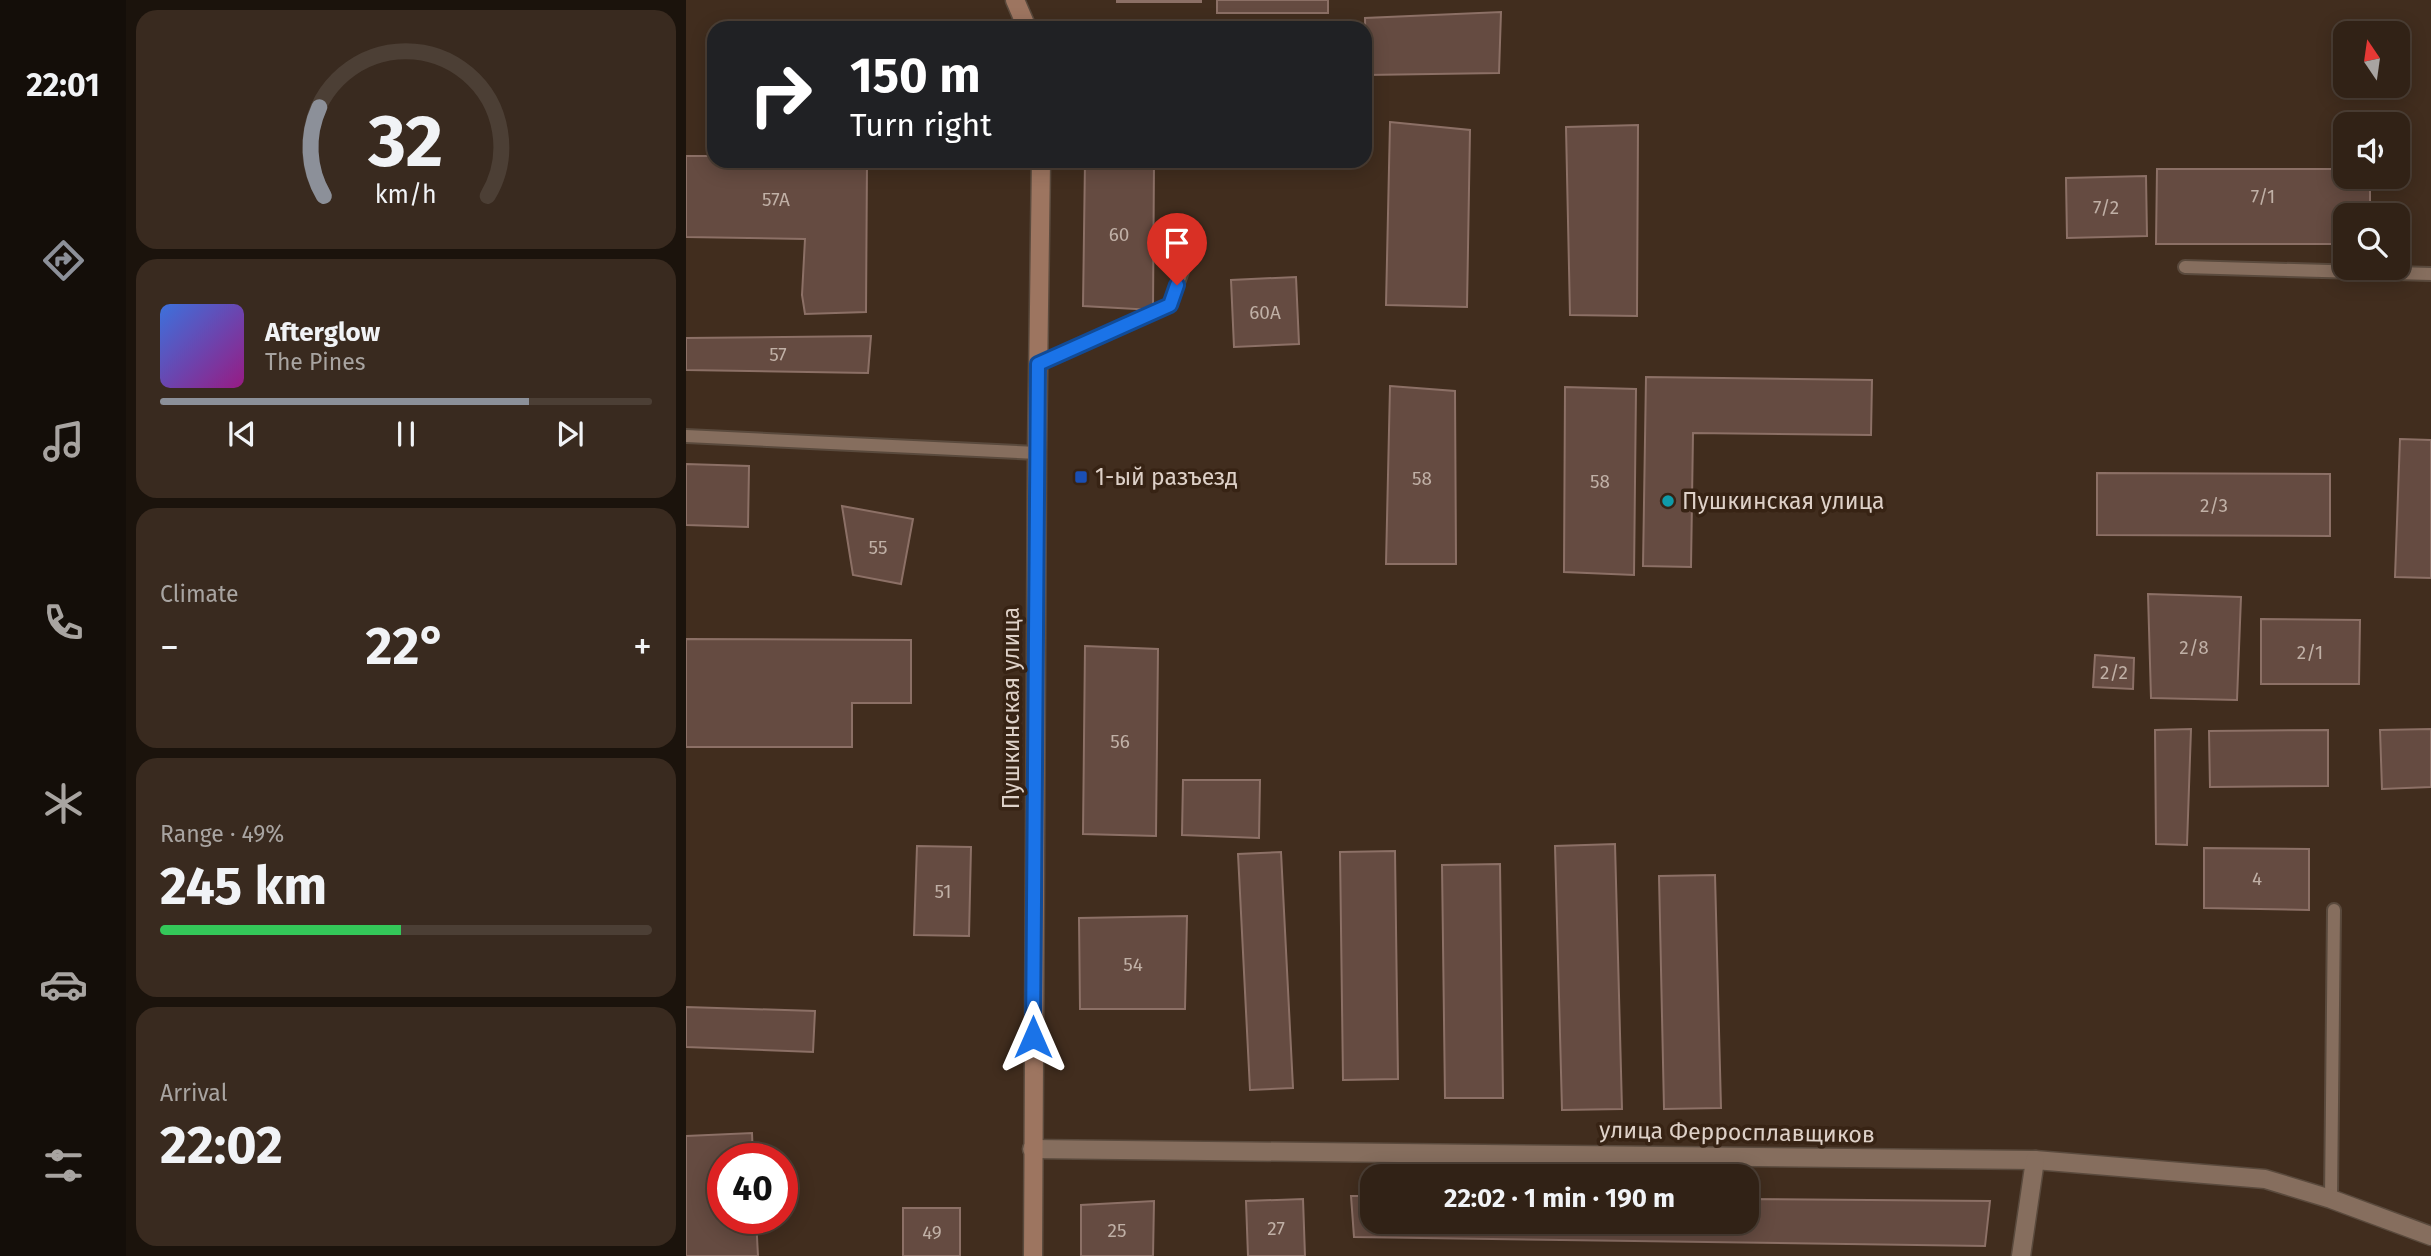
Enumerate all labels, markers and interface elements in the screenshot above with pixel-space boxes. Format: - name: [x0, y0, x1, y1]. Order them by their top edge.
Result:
- north arrow: [2333, 21, 2410, 98]
- map controls: [2333, 21, 2410, 280]
- text: 150 m: [850, 46, 981, 105]
- icon: right: [735, 49, 826, 140]
- text: 22:01: [26, 66, 100, 104]
- text: 32: [368, 98, 443, 185]
- text: Turn right: [850, 106, 992, 144]
- button: sound: [2333, 112, 2410, 189]
- text: km/h: [375, 179, 437, 209]
- house number: 7/1: [2251, 185, 2275, 208]
- house number: 57А: [762, 188, 790, 211]
- house number: 7/2: [2093, 196, 2119, 219]
- button: search: [2333, 203, 2410, 280]
- pin: [1147, 213, 1207, 285]
- house number: 60: [1109, 223, 1129, 246]
- icon: arrive: [1158, 224, 1196, 262]
- icon: directions: [39, 236, 88, 285]
- house number: 60А: [1249, 301, 1281, 324]
- text: Afterglow: [265, 317, 380, 348]
- house number: 57: [769, 343, 787, 366]
- text: The Pines: [265, 348, 366, 376]
- icon: previous: [223, 415, 261, 453]
- icon: pause: [387, 415, 425, 453]
- icon: next: [551, 415, 589, 453]
- icon: music: [39, 417, 88, 466]
- place label: 1-ый разъезд: [1095, 463, 1238, 491]
- house number: 58: [1412, 467, 1432, 490]
- marker: 1-ый разъезд: [1073, 469, 1089, 485]
- house number: 58: [1590, 470, 1610, 493]
- place label: Пушкинская улица: [1682, 487, 1884, 515]
- marker: Пушкинская улица: [1660, 493, 1676, 509]
- house number: 2/3: [2200, 494, 2228, 517]
- house number: 55: [869, 536, 887, 559]
- text: Climate: [160, 580, 239, 608]
- icon: phone: [39, 598, 88, 647]
- street label: Пушкинская улица: [997, 607, 1025, 809]
- text: 22°: [366, 615, 446, 678]
- text: −: [160, 624, 179, 670]
- text: +: [633, 624, 652, 670]
- house number: 2/8: [2179, 636, 2209, 659]
- house number: 2/1: [2297, 641, 2323, 664]
- house number: 2/2: [2100, 661, 2128, 684]
- house number: 56: [1110, 730, 1130, 753]
- icon: climate: [39, 779, 88, 828]
- text: Range · 49%: [160, 820, 284, 848]
- text: 245 km: [160, 855, 327, 918]
- house number: 4: [2252, 867, 2262, 890]
- house number: 51: [935, 880, 951, 903]
- house number: 54: [1123, 953, 1143, 976]
- icon: car: [39, 960, 88, 1009]
- position arrow: [996, 1000, 1070, 1074]
- text: Arrival: [160, 1079, 227, 1107]
- text: 22:02: [160, 1114, 283, 1177]
- street label: улица Ферросплавщиков: [1599, 1116, 1875, 1148]
- icon: filters: [39, 1141, 88, 1190]
- speed limit sign: 40: [707, 1143, 798, 1234]
- text: 22:02 · 1 min · 190 m: [1444, 1183, 1675, 1214]
- house number: 27: [1267, 1217, 1285, 1240]
- house number: 25: [1108, 1219, 1126, 1242]
- house number: 49: [922, 1221, 942, 1244]

